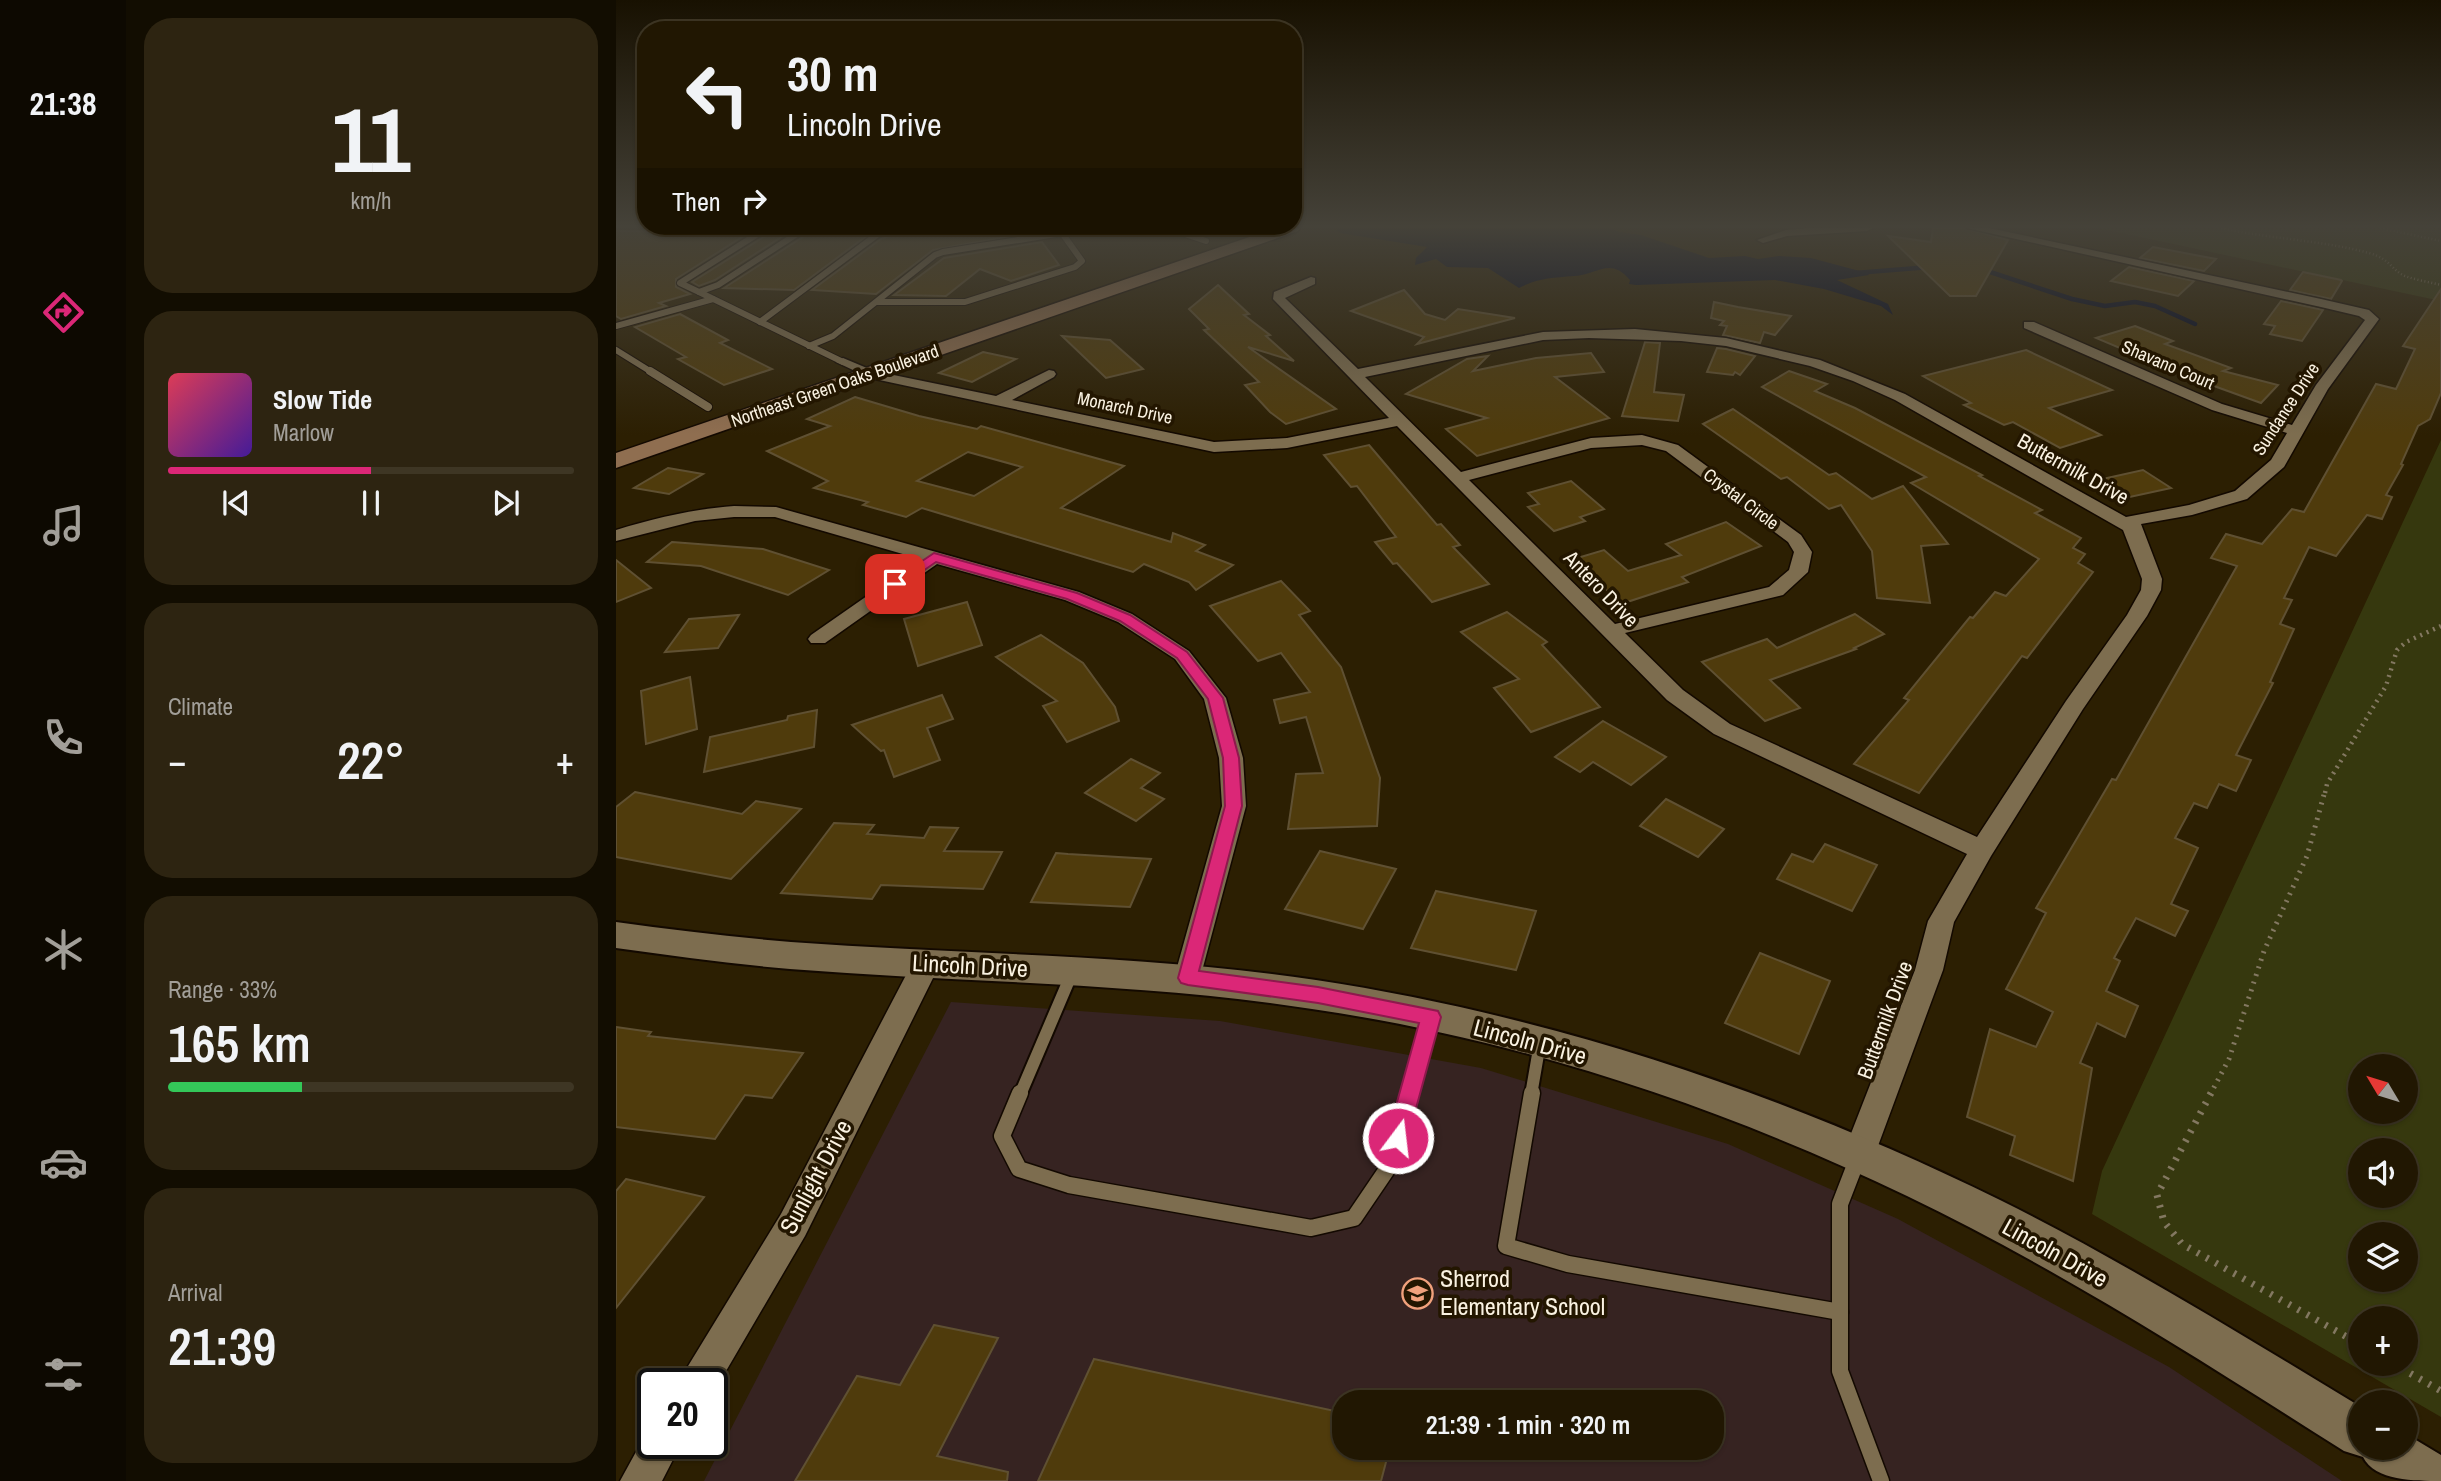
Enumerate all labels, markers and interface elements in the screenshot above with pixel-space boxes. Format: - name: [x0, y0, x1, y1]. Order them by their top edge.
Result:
- text: 30 m: [787, 40, 879, 106]
- icon: left: [672, 49, 763, 140]
- text: 11: [332, 78, 410, 200]
- text: 21:38: [29, 82, 97, 125]
- text: Lincoln Drive: [787, 103, 942, 146]
- icon: right: [735, 182, 773, 220]
- text: Then: [672, 184, 721, 219]
- text: km/h: [351, 185, 391, 216]
- icon: directions: [39, 288, 88, 337]
- street label: Shavano Court: [2118, 334, 2218, 395]
- street label: Northeast Green Oaks Boulevard: [728, 338, 942, 433]
- street label: Sundance Drive: [2246, 358, 2325, 460]
- text: Slow Tide: [273, 382, 372, 417]
- street label: Monarch Drive: [1075, 385, 1175, 430]
- text: Marlow: [273, 417, 334, 448]
- street label: Buttermilk Drive: [2012, 426, 2134, 511]
- street label: Crystal Circle: [1698, 462, 1784, 535]
- icon: previous: [217, 484, 255, 522]
- icon: pause: [352, 484, 390, 522]
- icon: next: [487, 484, 525, 522]
- icon: music: [39, 501, 88, 550]
- street label: Antero Drive: [1557, 543, 1645, 633]
- pin: [865, 554, 925, 614]
- icon: arrive: [876, 565, 914, 603]
- text: Climate: [168, 691, 233, 722]
- icon: phone: [39, 713, 88, 762]
- text: 22°: [337, 725, 405, 795]
- text: −: [168, 735, 186, 786]
- text: +: [556, 735, 574, 786]
- icon: climate: [39, 925, 88, 974]
- street label: Lincoln Drive: [911, 946, 1029, 984]
- street label: Buttermilk Drive: [1850, 957, 1919, 1083]
- text: Range · 33%: [168, 974, 277, 1005]
- text: 165 km: [168, 1008, 311, 1078]
- street label: Lincoln Drive: [1470, 1011, 1590, 1071]
- north arrow: [2348, 1054, 2418, 1124]
- map controls: [2348, 1054, 2418, 1460]
- position arrow: [1361, 1101, 1435, 1175]
- street label: Sunlight Drive: [772, 1114, 859, 1239]
- icon: car: [39, 1138, 88, 1187]
- button: sound: [2348, 1138, 2418, 1208]
- street label: Lincoln Drive: [1997, 1210, 2114, 1294]
- button: layers: [2348, 1222, 2418, 1292]
- place label: Sherrod Elementary School: [1440, 1262, 1605, 1322]
- school or university icon: Sherrod Elementary School: [1400, 1276, 1434, 1310]
- text: Arrival: [168, 1277, 223, 1308]
- button: +: [2348, 1306, 2418, 1376]
- text: 21:39: [168, 1311, 276, 1381]
- icon: filters: [39, 1350, 88, 1399]
- speed limit sign: 20: [637, 1368, 728, 1459]
- button: −: [2348, 1390, 2418, 1460]
- text: 21:39 · 1 min · 320 m: [1426, 1407, 1630, 1442]

